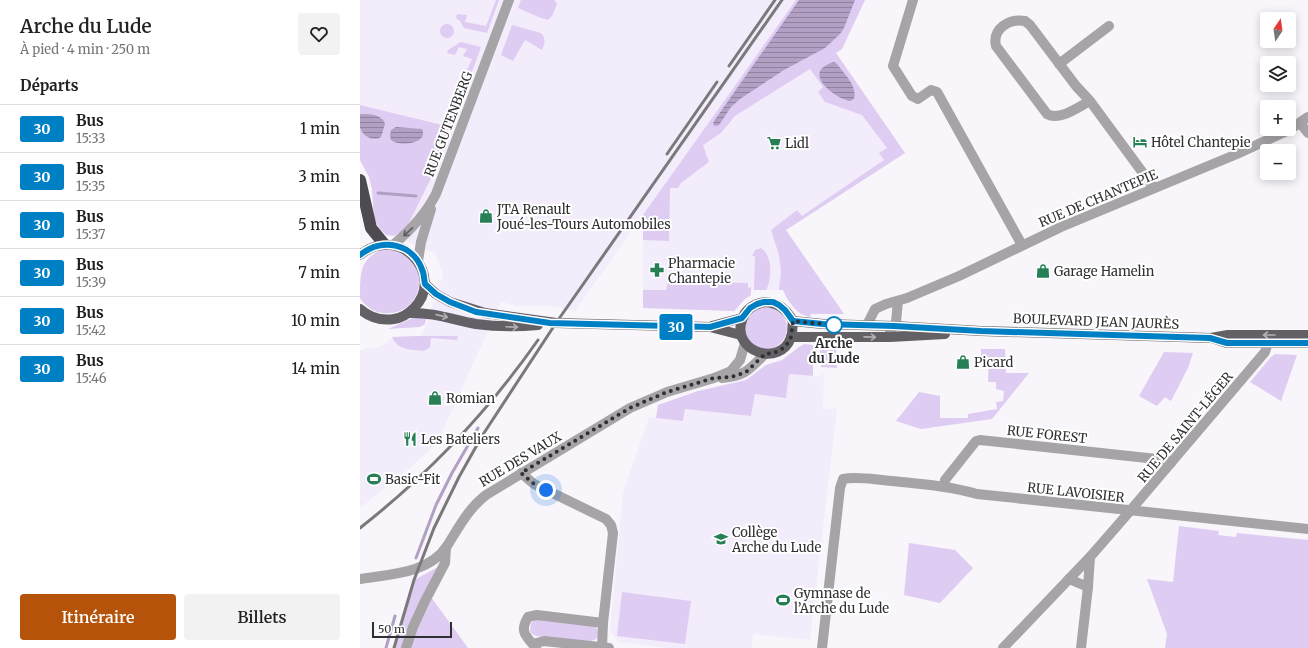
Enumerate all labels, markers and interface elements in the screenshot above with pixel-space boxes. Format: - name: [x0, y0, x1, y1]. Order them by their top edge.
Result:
- north arrow: [1260, 12, 1296, 48]
- map controls: [1260, 12, 1296, 180]
- button: heart: [298, 13, 340, 55]
- text: Arche du Lude: [20, 14, 152, 38]
- text: À pied · 4 min · 250 m: [20, 41, 150, 58]
- button: layers: [1260, 56, 1296, 92]
- street label: RUE GUTENBERG: [421, 69, 477, 179]
- text: Départs: [20, 76, 78, 95]
- button: +: [1260, 100, 1296, 136]
- text: Bus: [76, 111, 104, 130]
- text: 1 min: [300, 119, 340, 138]
- text: 30: [33, 120, 51, 138]
- text: 15:33: [76, 130, 105, 147]
- hotel icon: Hôtel Chantepie: [1132, 134, 1148, 150]
- place label: Hôtel Chantepie: [1151, 134, 1251, 151]
- supermarket icon: Lidl: [766, 135, 782, 151]
- place label: Lidl: [785, 135, 809, 152]
- button: −: [1260, 144, 1296, 180]
- text: Bus: [76, 159, 104, 178]
- street label: RUE DE CHANTEPIE: [1036, 165, 1161, 231]
- text: 3 min: [298, 167, 340, 186]
- text: 30: [33, 168, 51, 186]
- text: 15:35: [76, 178, 105, 195]
- place label: JTA Renault Joué-les-Tours Automobiles: [496, 201, 671, 233]
- text: Bus: [76, 207, 104, 226]
- shop icon: JTA Renault Joué-les-Tours Automobiles: [478, 208, 494, 224]
- text: 5 min: [298, 215, 340, 234]
- text: 30: [33, 216, 51, 234]
- text: 15:37: [76, 226, 106, 243]
- one-way arrow: [403, 227, 413, 237]
- text: Bus: [76, 255, 104, 274]
- place label: Pharmacie Chantepie: [668, 255, 735, 287]
- pharmacy icon: Pharmacie Chantepie: [649, 262, 665, 278]
- text: 7 min: [298, 263, 340, 282]
- shop icon: Garage Hamelin: [1035, 263, 1051, 279]
- place label: Garage Hamelin: [1054, 263, 1155, 280]
- text: 30: [33, 264, 51, 282]
- text: 15:39: [76, 274, 106, 291]
- text: Bus: [76, 303, 104, 322]
- street label: BOULEVARD JEAN JAURÈS: [1013, 309, 1180, 333]
- text: 10 min: [291, 311, 340, 330]
- text: 30: [33, 312, 51, 330]
- one-way arrow: [436, 313, 449, 321]
- line badge: 30: [658, 314, 694, 340]
- marker: Arche du Lude: [825, 316, 843, 334]
- text: 30: [667, 318, 685, 336]
- text: 15:42: [76, 322, 106, 339]
- one-way arrow: [505, 323, 518, 331]
- one-way arrow: [1263, 331, 1276, 339]
- one-way arrow: [863, 333, 876, 341]
- place label: Arche du Lude: [809, 335, 859, 367]
- text: Bus: [76, 351, 104, 370]
- shop icon: Picard: [955, 354, 971, 370]
- place label: Picard: [974, 354, 1013, 371]
- text: 14 min: [292, 359, 340, 378]
- text: 30: [33, 360, 51, 378]
- street label: RUE DE SAINT-LÉGER: [1133, 368, 1237, 486]
- text: 15:46: [76, 370, 107, 387]
- shop icon: Romian: [427, 390, 443, 406]
- place label: Romian: [446, 390, 496, 407]
- street label: RUE FOREST: [1006, 422, 1088, 447]
- street label: RUE DES VAUX: [476, 428, 565, 491]
- restaurant icon: Les Bateliers: [402, 431, 418, 447]
- place label: Les Bateliers: [421, 431, 500, 448]
- sports icon: Basic-Fit: [366, 471, 382, 487]
- place label: Basic-Fit: [385, 471, 440, 488]
- street label: RUE LAVOISIER: [1026, 479, 1125, 506]
- your location: [536, 480, 556, 500]
- place label: Collège Arche du Lude: [731, 524, 822, 556]
- school or university icon: Collège Arche du Lude: [713, 531, 729, 547]
- place label: Gymnase de l’Arche du Lude: [794, 585, 889, 617]
- sports icon: Gymnase de l’Arche du Lude: [775, 592, 791, 608]
- button: Itinéraire: [20, 594, 176, 640]
- button: Billets: [184, 594, 340, 640]
- scale bar: [372, 620, 452, 639]
- text: 50 m: [378, 622, 405, 636]

